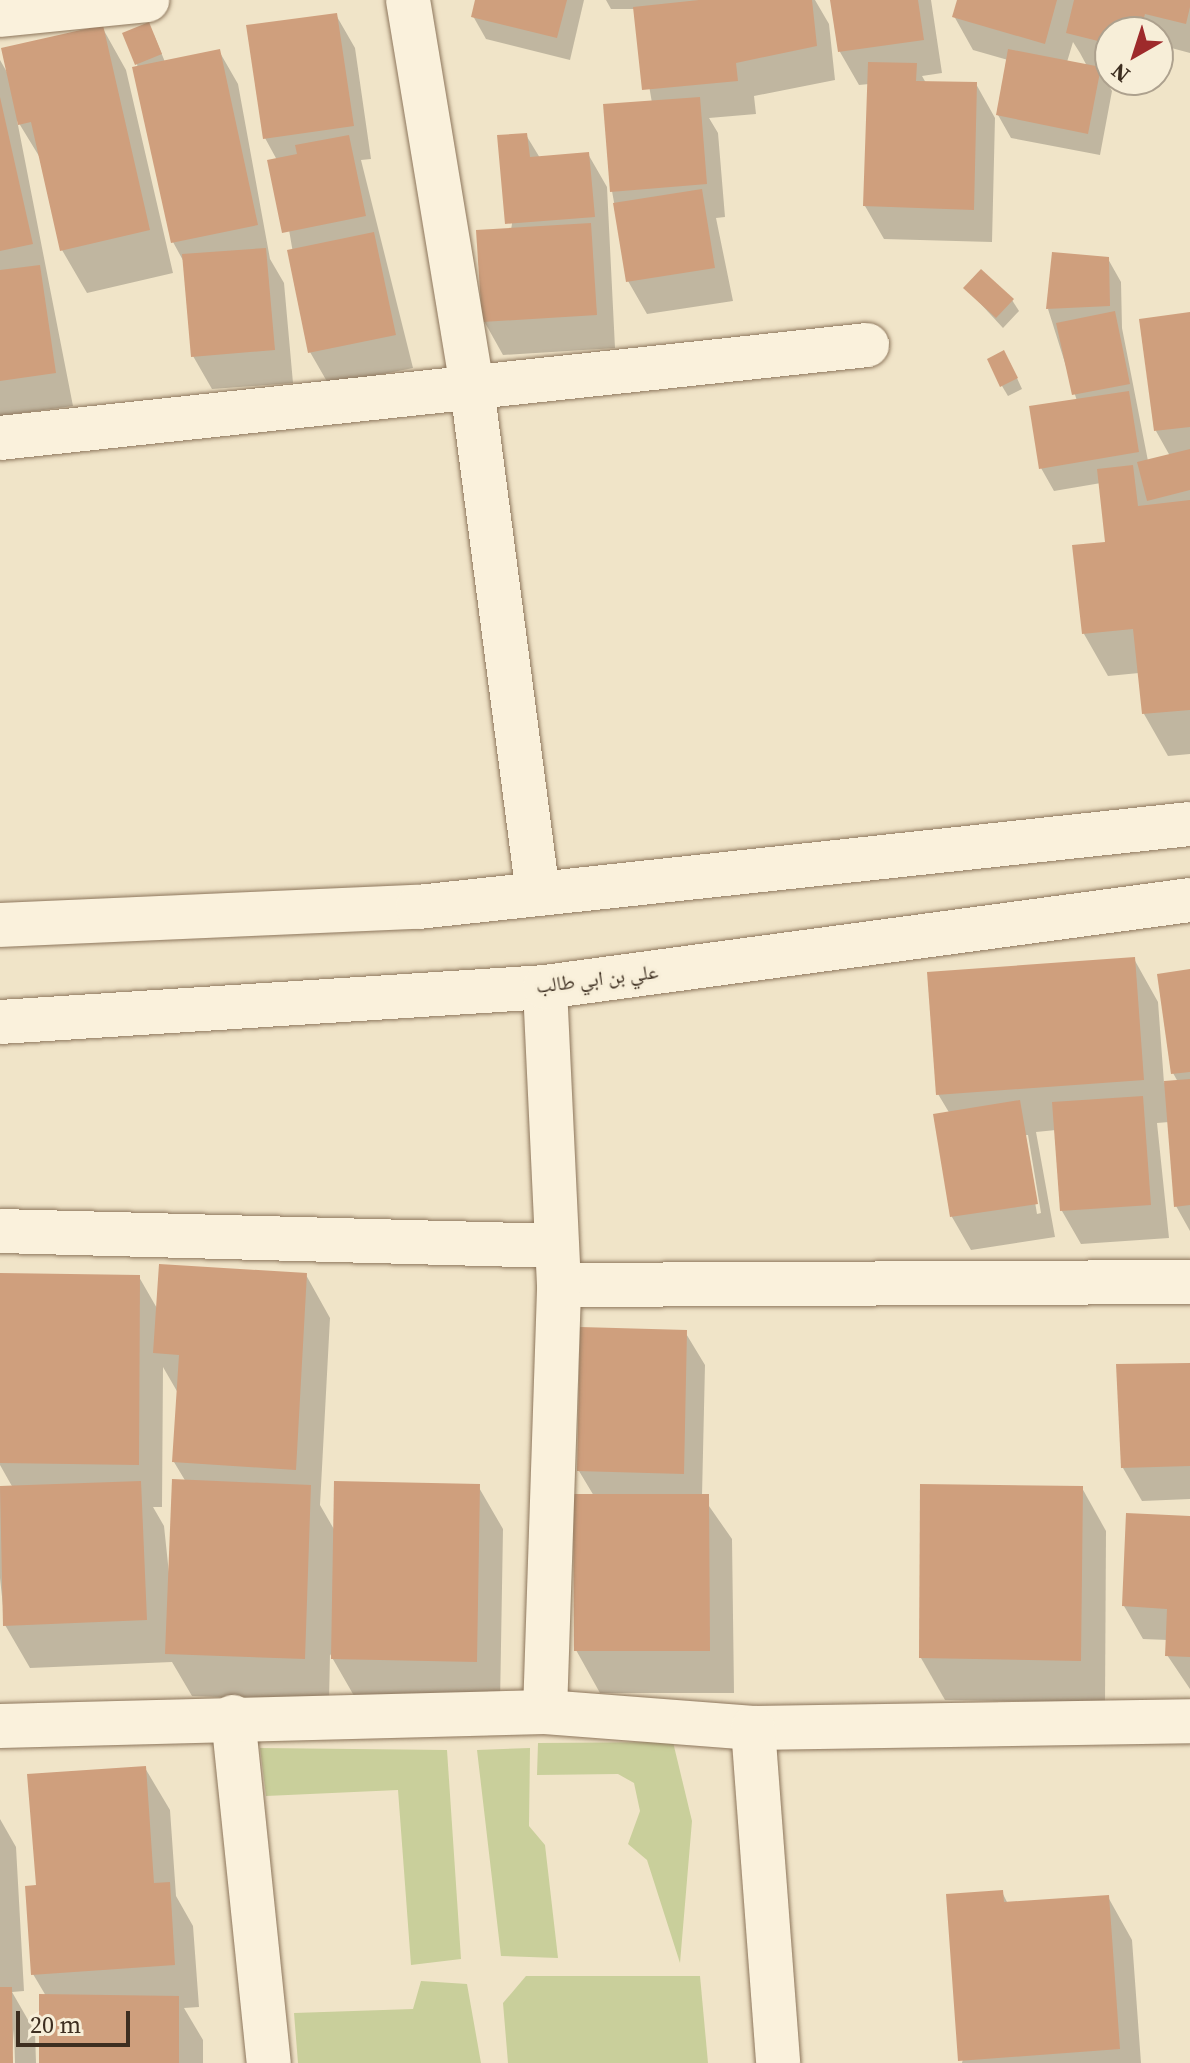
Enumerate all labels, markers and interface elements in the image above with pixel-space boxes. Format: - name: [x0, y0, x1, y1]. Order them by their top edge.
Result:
- north arrow: [1094, 16, 1174, 96]
- text: N: [1104, 56, 1136, 90]
- street label: علي بن ابي طالب: [535, 960, 659, 998]
- scale bar: [20, 1995, 134, 2045]
- text: 20 m: [30, 2008, 81, 2041]

